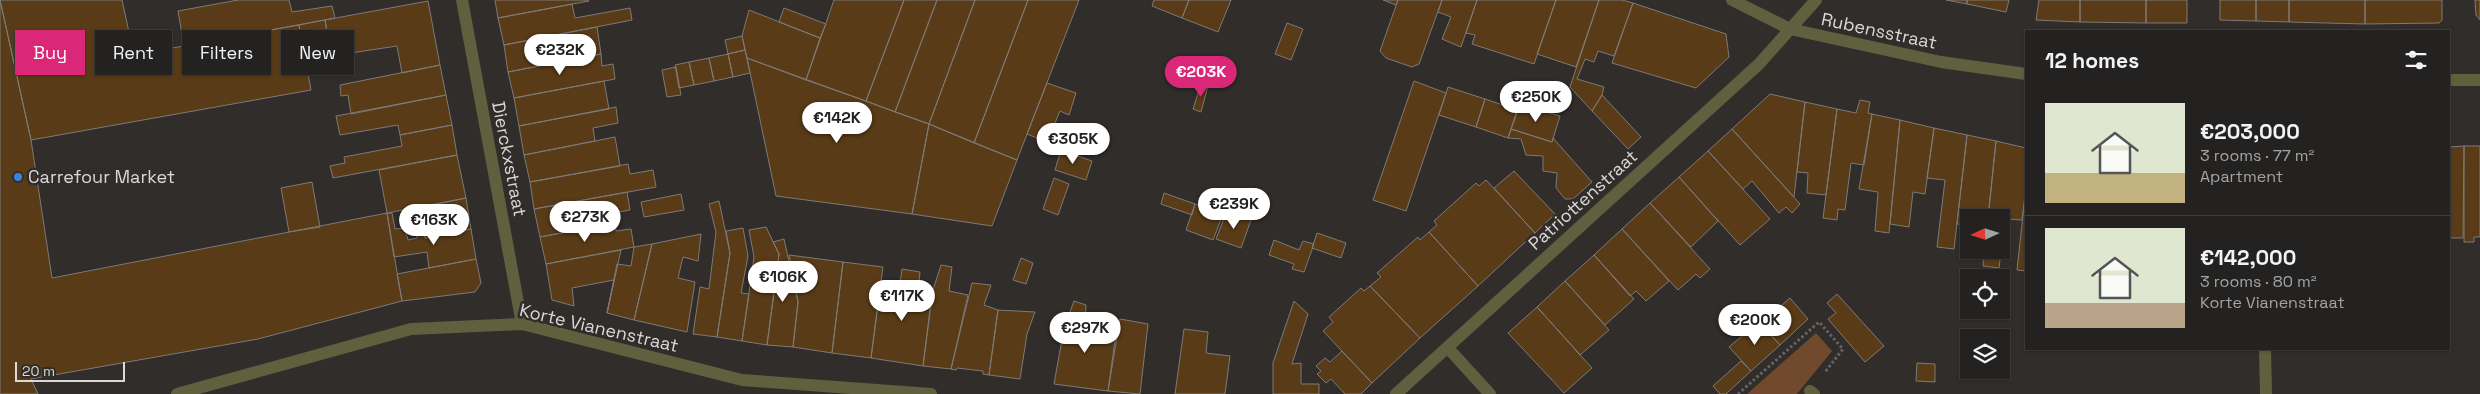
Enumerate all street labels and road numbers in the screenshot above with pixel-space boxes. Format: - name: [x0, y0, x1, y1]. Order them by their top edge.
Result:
- street label: Rubensstraat: [1819, 7, 1939, 54]
- street label: Dierckxstraat: [487, 99, 532, 218]
- street label: Patriottenstraat: [1523, 145, 1642, 255]
- street label: Korte Vianenstraat: [517, 298, 681, 357]

